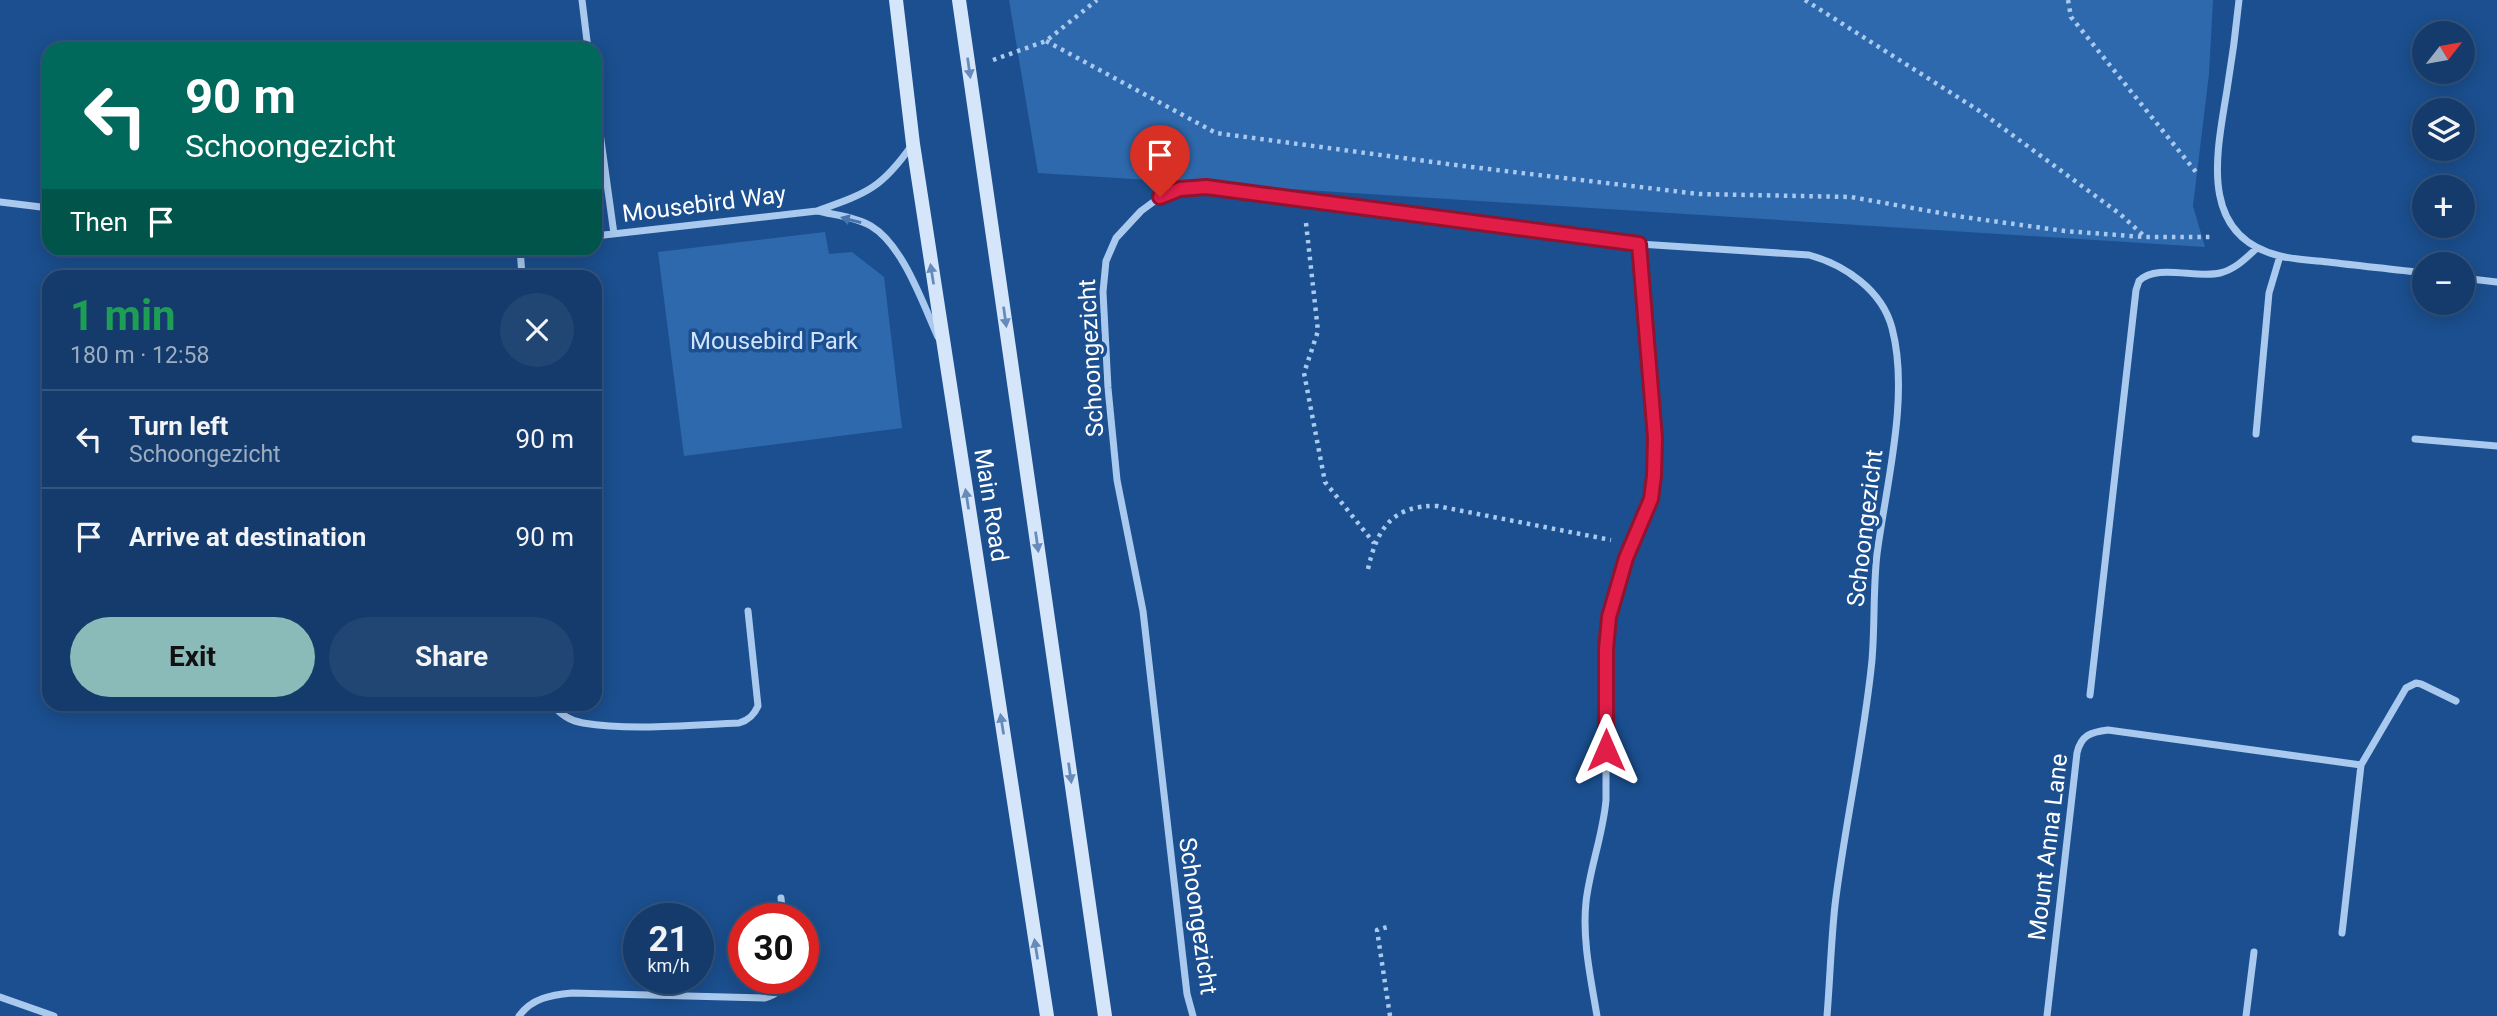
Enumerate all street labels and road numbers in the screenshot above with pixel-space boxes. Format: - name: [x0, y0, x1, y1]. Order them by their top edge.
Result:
- street label: Mousebird Way: [620, 180, 788, 228]
- street label: Schoongezicht: [1073, 278, 1109, 438]
- street label: Main Road: [968, 446, 1014, 564]
- street label: Schoongezicht: [1841, 448, 1889, 608]
- street label: Mount Anna Lane: [2023, 752, 2073, 942]
- street label: Schoongezicht: [1173, 836, 1223, 996]

